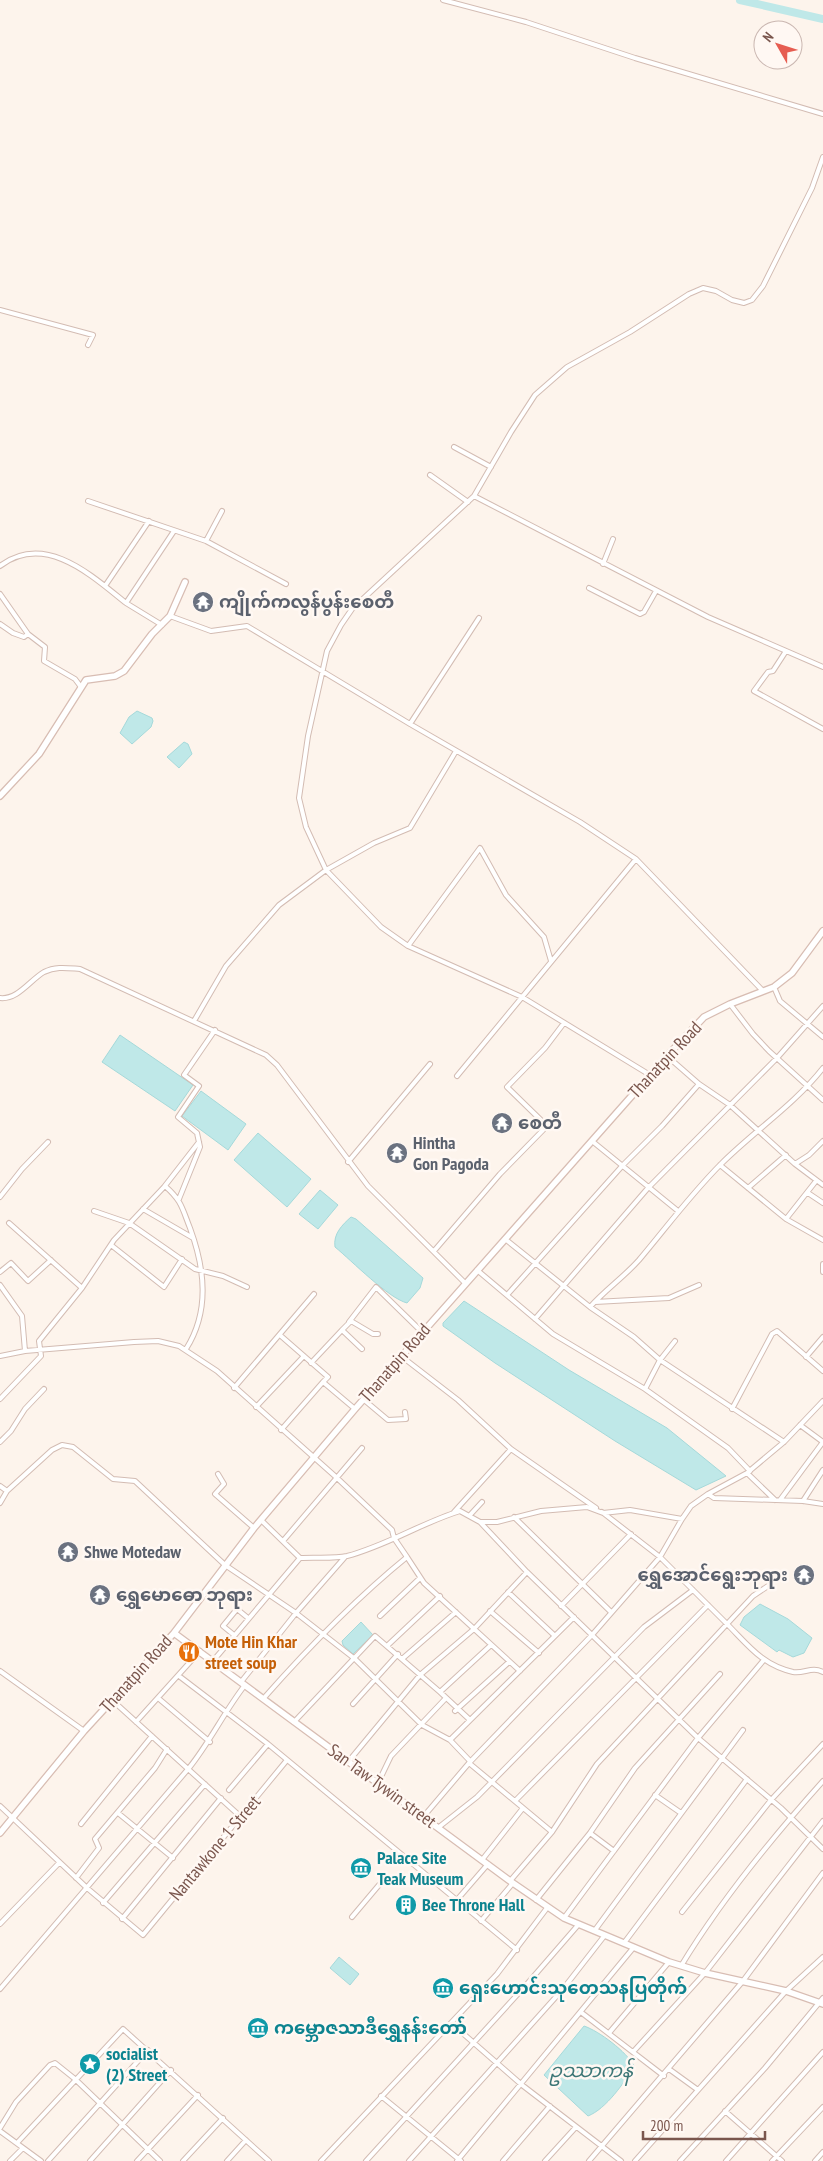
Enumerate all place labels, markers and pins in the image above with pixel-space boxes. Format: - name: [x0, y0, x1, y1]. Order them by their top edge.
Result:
- temple icon: ကျိုက်ကလွန်ပွန်းစေတီ: [191, 590, 215, 614]
- place label: ကျိုက်ကလွန်ပွန်းစေတီ: [219, 590, 394, 617]
- temple icon: စေတီ: [490, 1111, 514, 1135]
- place label: စေတီ: [518, 1111, 562, 1134]
- place label: Hintha Gon Pagoda: [413, 1131, 489, 1175]
- temple icon: Hintha Gon Pagoda: [385, 1141, 409, 1165]
- temple icon: Shwe Motedaw: [56, 1540, 80, 1564]
- place label: Shwe Motedaw: [84, 1540, 181, 1563]
- place label: ရွှေအောင်ရွေးဘုရား: [638, 1563, 788, 1589]
- temple icon: ရွှေအောင်ရွေးဘုရား: [792, 1563, 816, 1587]
- temple icon: ရွှေမောဓော ဘုရား: [88, 1583, 112, 1607]
- place label: ရွှေမောဓော ဘုရား: [116, 1583, 253, 1609]
- place label: Mote Hin Khar street soup: [205, 1630, 298, 1674]
- restaurant icon: Mote Hin Khar street soup: [177, 1640, 201, 1664]
- place label: Palace Site Teak Museum: [377, 1846, 463, 1890]
- museum icon: Palace Site Teak Museum: [349, 1856, 373, 1880]
- building icon: Bee Throne Hall: [394, 1893, 418, 1917]
- place label: Bee Throne Hall: [422, 1893, 525, 1916]
- museum icon: ရှေးဟောင်းသုတေသနပြတိုက်: [431, 1976, 455, 2000]
- place label: ရှေးဟောင်းသုတေသနပြတိုက်: [459, 1976, 687, 2002]
- museum icon: ကမ္ဘောဇသာဒီရွှေနန်းတော်: [246, 2016, 270, 2040]
- place label: ကမ္ဘောဇသာဒီရွှေနန်းတော်: [274, 2016, 467, 2042]
- place label: socialist (2) Street: [106, 2042, 168, 2086]
- place icon: socialist (2) Street: [78, 2052, 102, 2076]

